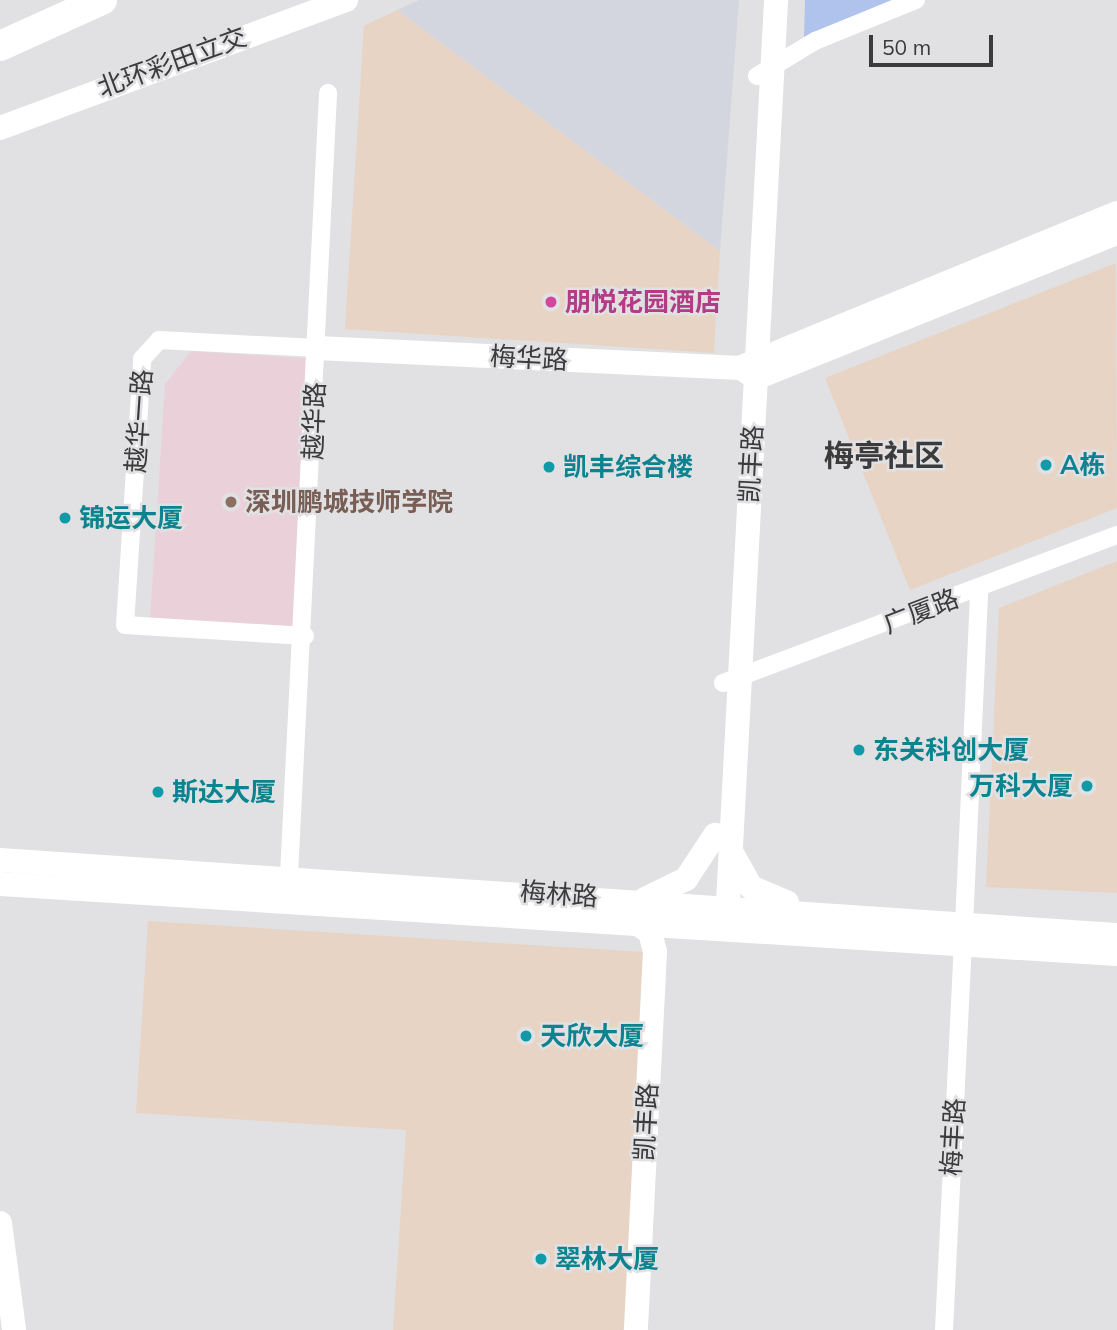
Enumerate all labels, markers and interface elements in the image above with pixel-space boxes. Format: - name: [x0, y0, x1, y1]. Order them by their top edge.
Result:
- street label: 北环彩田立交: [93, 21, 251, 103]
- scale bar: [872, 21, 996, 65]
- text: 50 m: [882, 34, 931, 60]
- place label: 朋悦花园酒店: [565, 286, 721, 318]
- marker: 朋悦花园酒店: [543, 294, 559, 310]
- street label: 梅华路: [489, 340, 569, 376]
- street label: 越华一路: [120, 368, 158, 474]
- street label: 越华路: [297, 381, 331, 461]
- street label: 凯丰路: [733, 424, 769, 504]
- district label: 梅亭社区: [824, 437, 944, 473]
- place label: A栋: [1060, 449, 1105, 481]
- place label: 凯丰综合楼: [563, 451, 693, 483]
- marker: A栋: [1038, 457, 1054, 473]
- marker: 凯丰综合楼: [541, 459, 557, 475]
- place label: 深圳鹏城技师学院: [245, 486, 453, 518]
- marker: 深圳鹏城技师学院: [223, 494, 239, 510]
- place label: 锦运大厦: [79, 502, 183, 534]
- marker: 锦运大厦: [57, 510, 73, 526]
- street label: 广厦路: [879, 582, 963, 640]
- place label: 东关科创大厦: [873, 734, 1029, 766]
- marker: 东关科创大厦: [851, 742, 867, 758]
- place label: 万科大厦: [969, 770, 1073, 802]
- place label: 斯达大厦: [172, 776, 276, 808]
- marker: 万科大厦: [1079, 778, 1095, 794]
- marker: 斯达大厦: [150, 784, 166, 800]
- street label: 梅林路: [519, 876, 599, 912]
- place label: 天欣大厦: [540, 1020, 644, 1052]
- marker: 天欣大厦: [518, 1028, 534, 1044]
- street label: 凯丰路: [628, 1082, 664, 1162]
- street label: 梅丰路: [935, 1097, 971, 1177]
- place label: 翠林大厦: [555, 1243, 659, 1275]
- marker: 翠林大厦: [533, 1251, 549, 1267]

